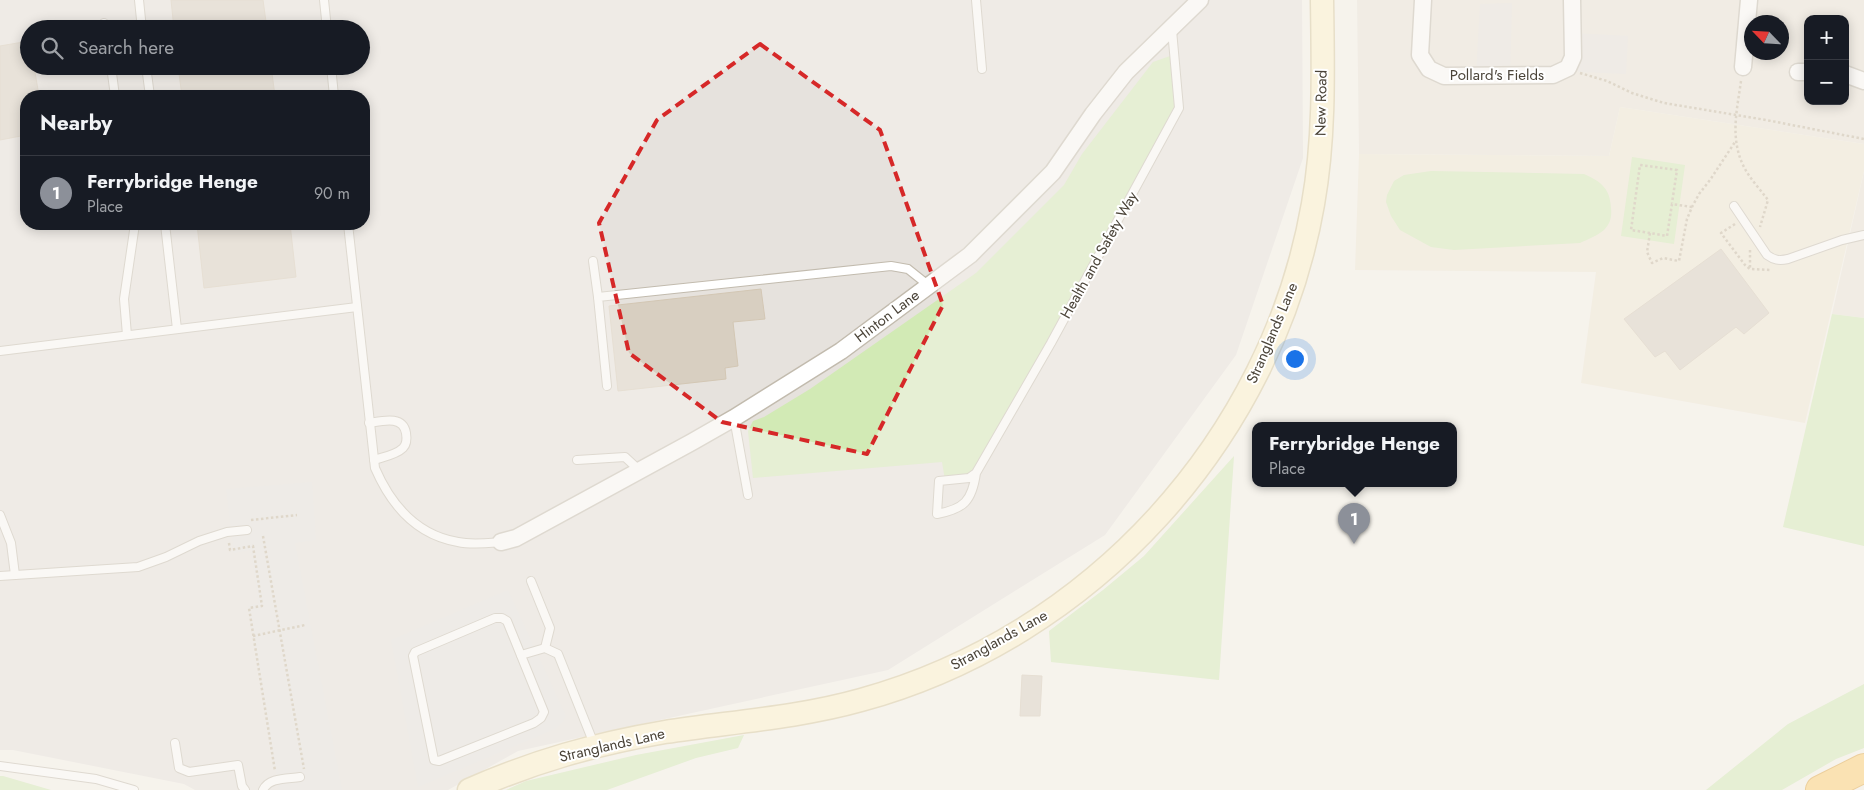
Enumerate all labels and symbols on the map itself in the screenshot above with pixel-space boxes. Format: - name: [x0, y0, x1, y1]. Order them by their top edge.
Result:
- north arrow: [1744, 15, 1789, 60]
- street label: Pollard's Fields: [1450, 64, 1544, 86]
- street label: New Road: [1309, 70, 1333, 136]
- street label: Health and Safety Way: [1055, 187, 1143, 323]
- street label: Stranglands Lane: [1241, 279, 1303, 387]
- street label: Hinton Lane: [850, 284, 924, 348]
- your location: [1282, 346, 1308, 372]
- pin: 1: [1338, 503, 1370, 544]
- street label: Stranglands Lane: [947, 604, 1052, 676]
- street label: Stranglands Lane: [557, 722, 667, 768]

